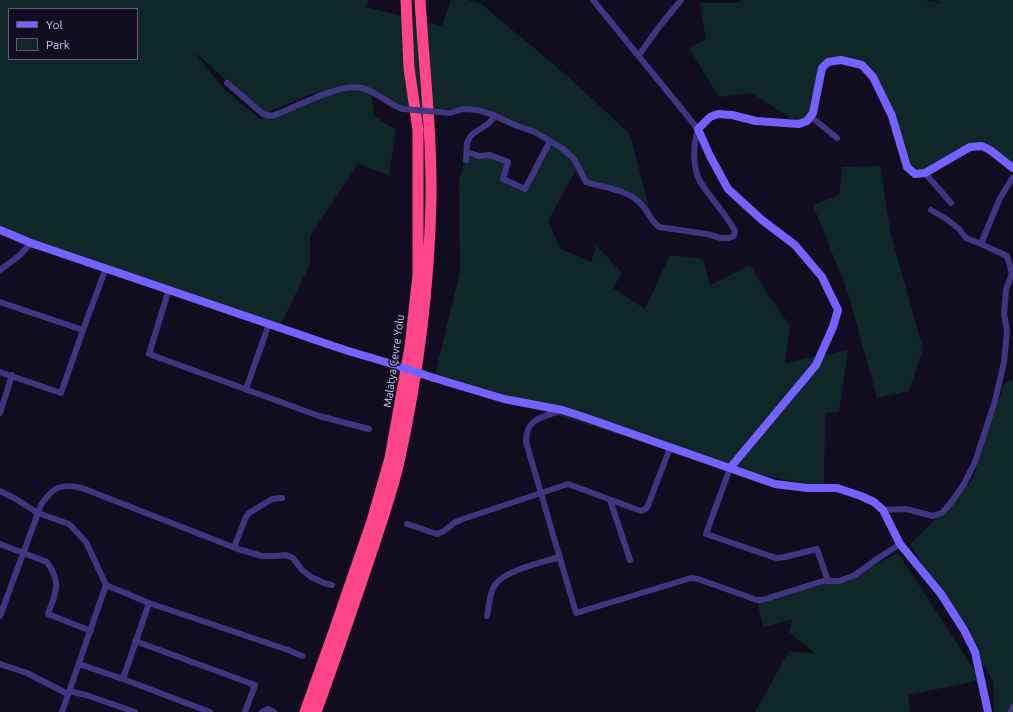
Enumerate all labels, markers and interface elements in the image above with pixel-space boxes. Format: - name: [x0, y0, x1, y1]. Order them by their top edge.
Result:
- legend: [8, 8, 138, 60]
- text: Yol: [46, 18, 63, 31]
- text: Park: [46, 38, 70, 51]
- street label: Malatya Çevre Yolu: [381, 314, 407, 408]

